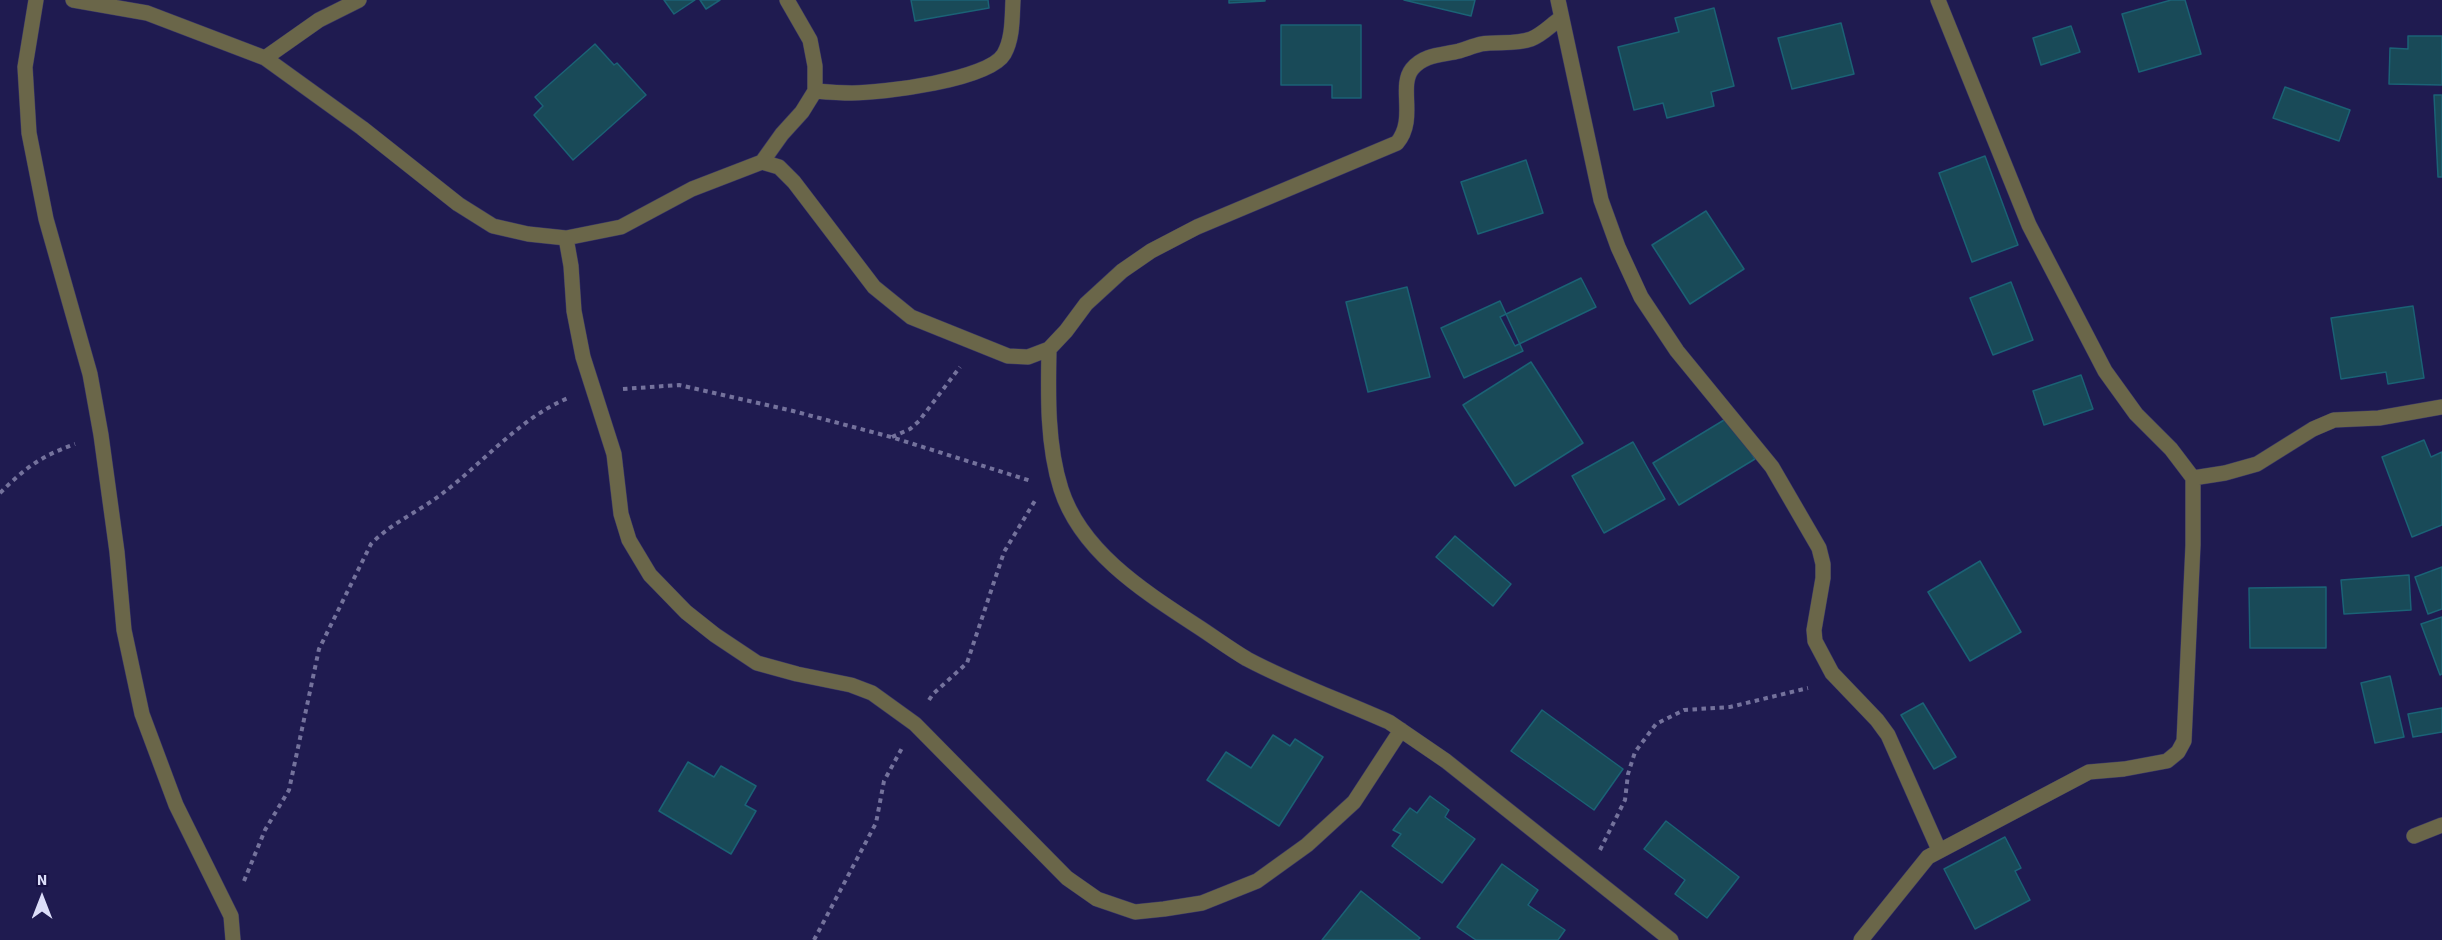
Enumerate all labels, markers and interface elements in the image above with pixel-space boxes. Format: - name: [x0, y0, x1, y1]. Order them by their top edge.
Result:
- north arrow: [12, 868, 72, 928]
- text: N: [37, 869, 47, 891]

